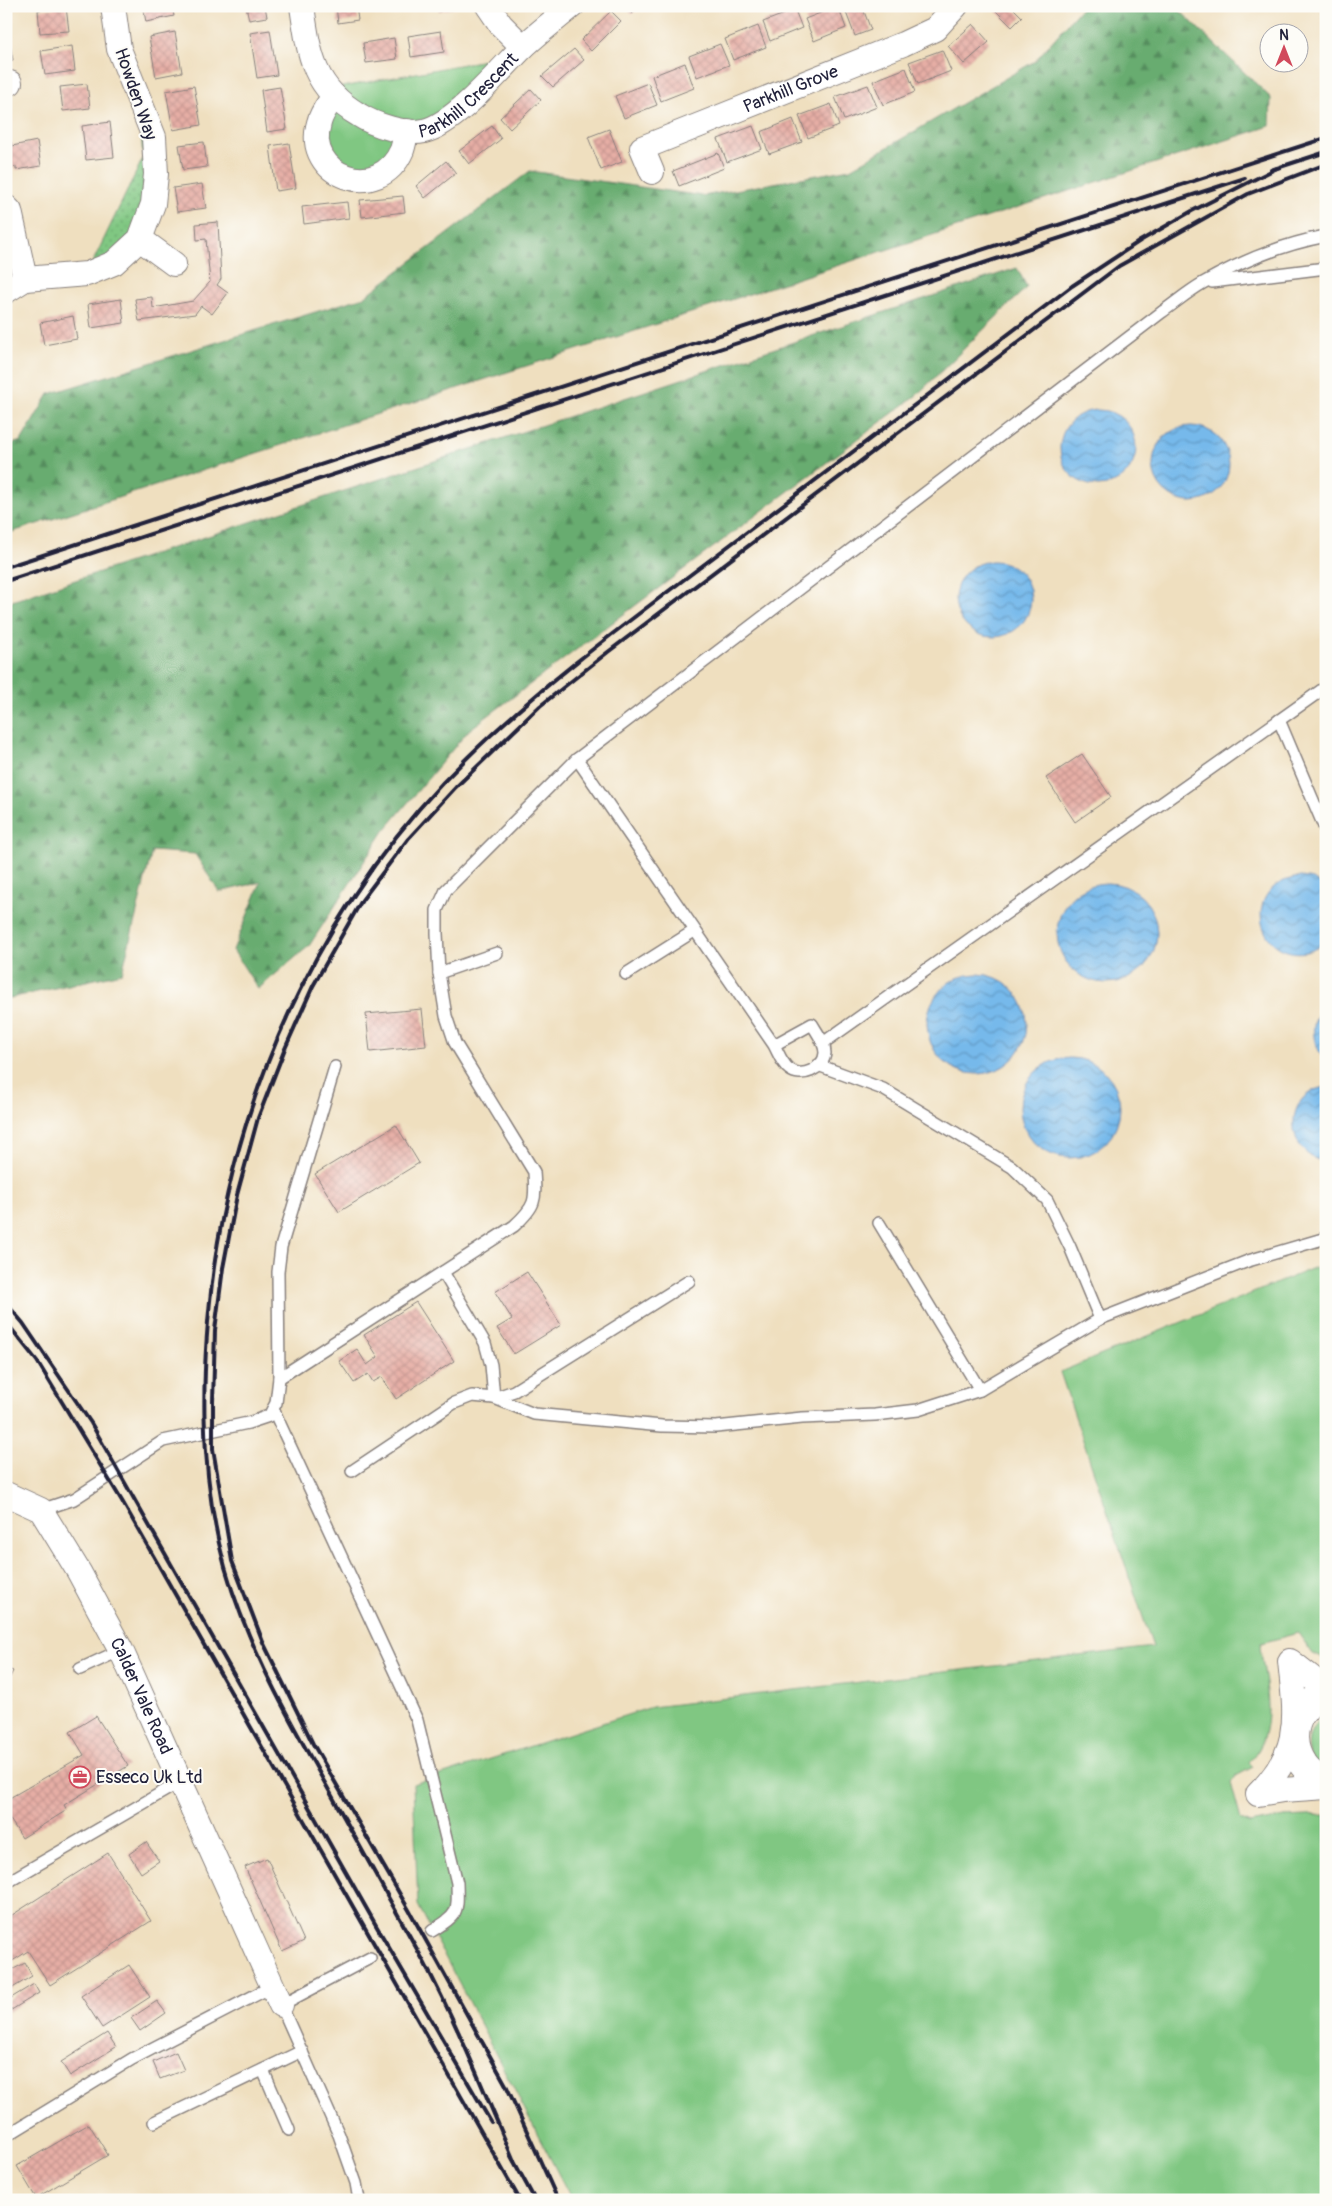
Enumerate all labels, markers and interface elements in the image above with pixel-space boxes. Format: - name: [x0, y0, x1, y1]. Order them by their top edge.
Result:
- north arrow: [1260, 22, 1310, 72]
- text: N: [1279, 27, 1289, 44]
- street label: Howden Way: [109, 45, 162, 144]
- street label: Parkhill Crescent: [417, 47, 524, 144]
- street label: Parkhill Grove: [740, 60, 842, 119]
- street label: Calder Vale Road: [104, 1634, 177, 1758]
- office icon: Esseco Uk Ltd: [68, 1765, 92, 1789]
- place label: Esseco Uk Ltd: [96, 1766, 203, 1789]

